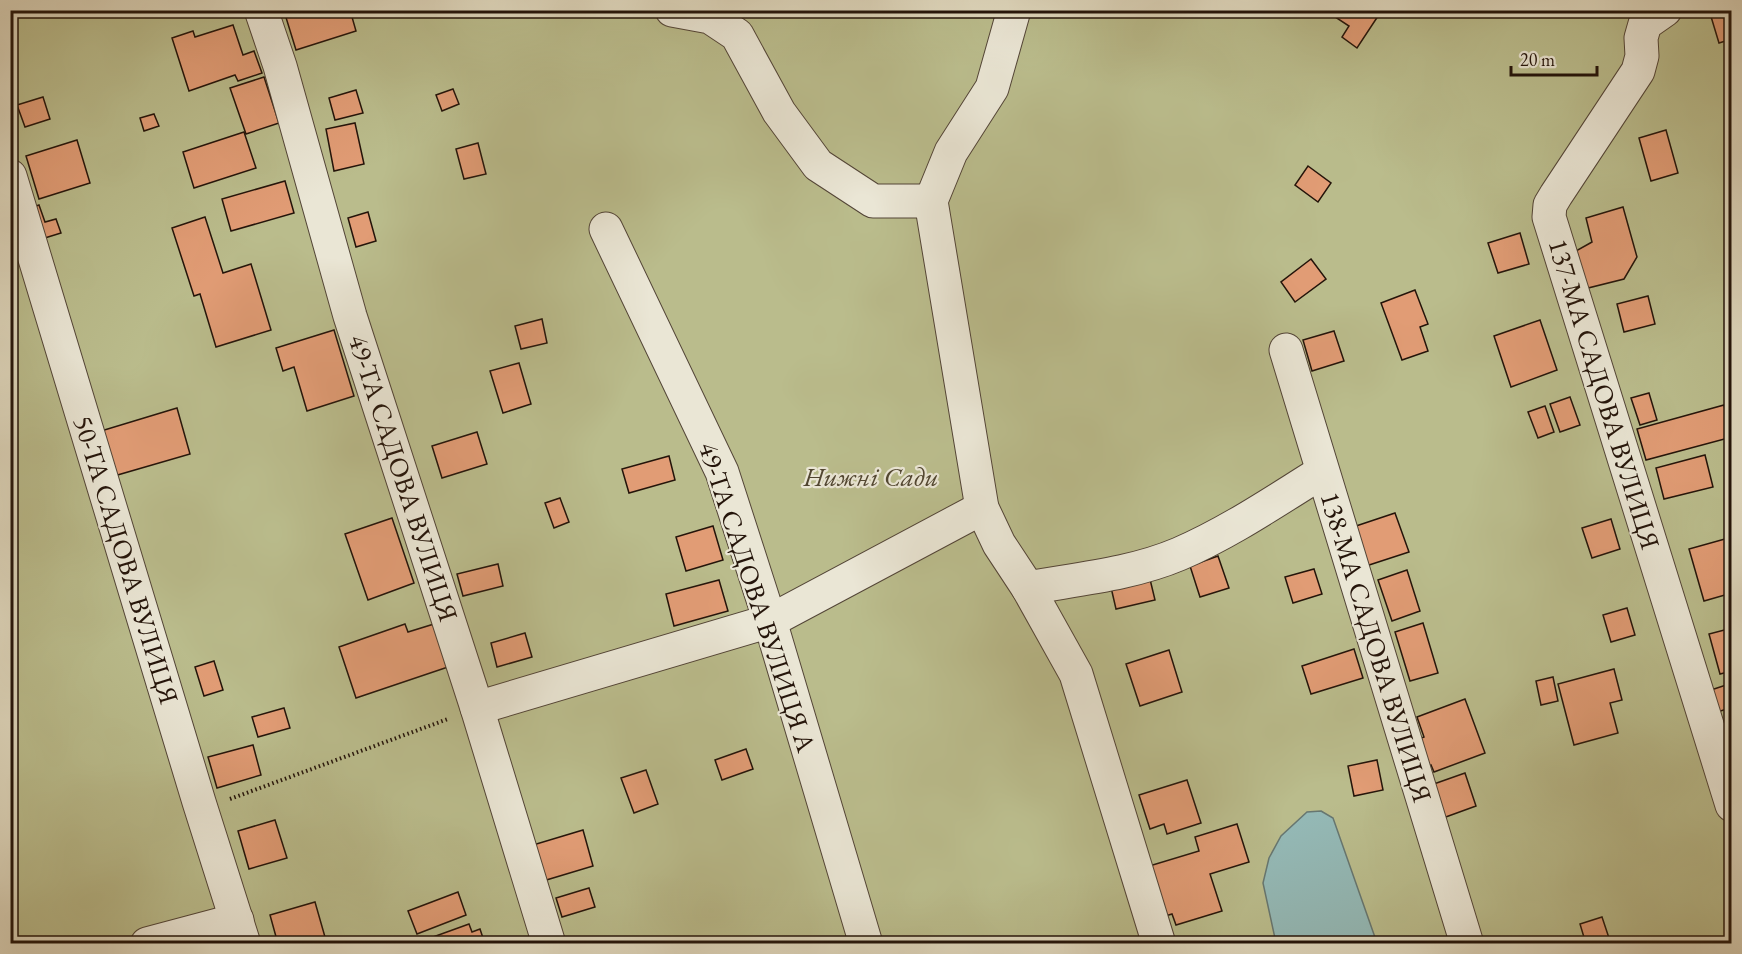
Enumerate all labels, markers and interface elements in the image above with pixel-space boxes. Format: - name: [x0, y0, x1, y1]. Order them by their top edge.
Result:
- scale bar: [1511, 39, 1596, 77]
- text: 20 m: [1520, 48, 1555, 71]
- street label: 137-МА САДОВА ВУЛИЦЯ: [1541, 234, 1668, 553]
- street label: 49-ТА САДОВА ВУЛИЦЯ: [341, 330, 466, 626]
- street label: 50-ТА САДОВА ВУЛИЦЯ: [66, 411, 187, 708]
- street label: 49-ТА САДОВА ВУЛИЦЯ А: [691, 437, 824, 757]
- park label: Нижні Сади: [802, 459, 939, 494]
- street label: 138-МА САДОВА ВУЛИЦЯ: [1313, 487, 1440, 806]

